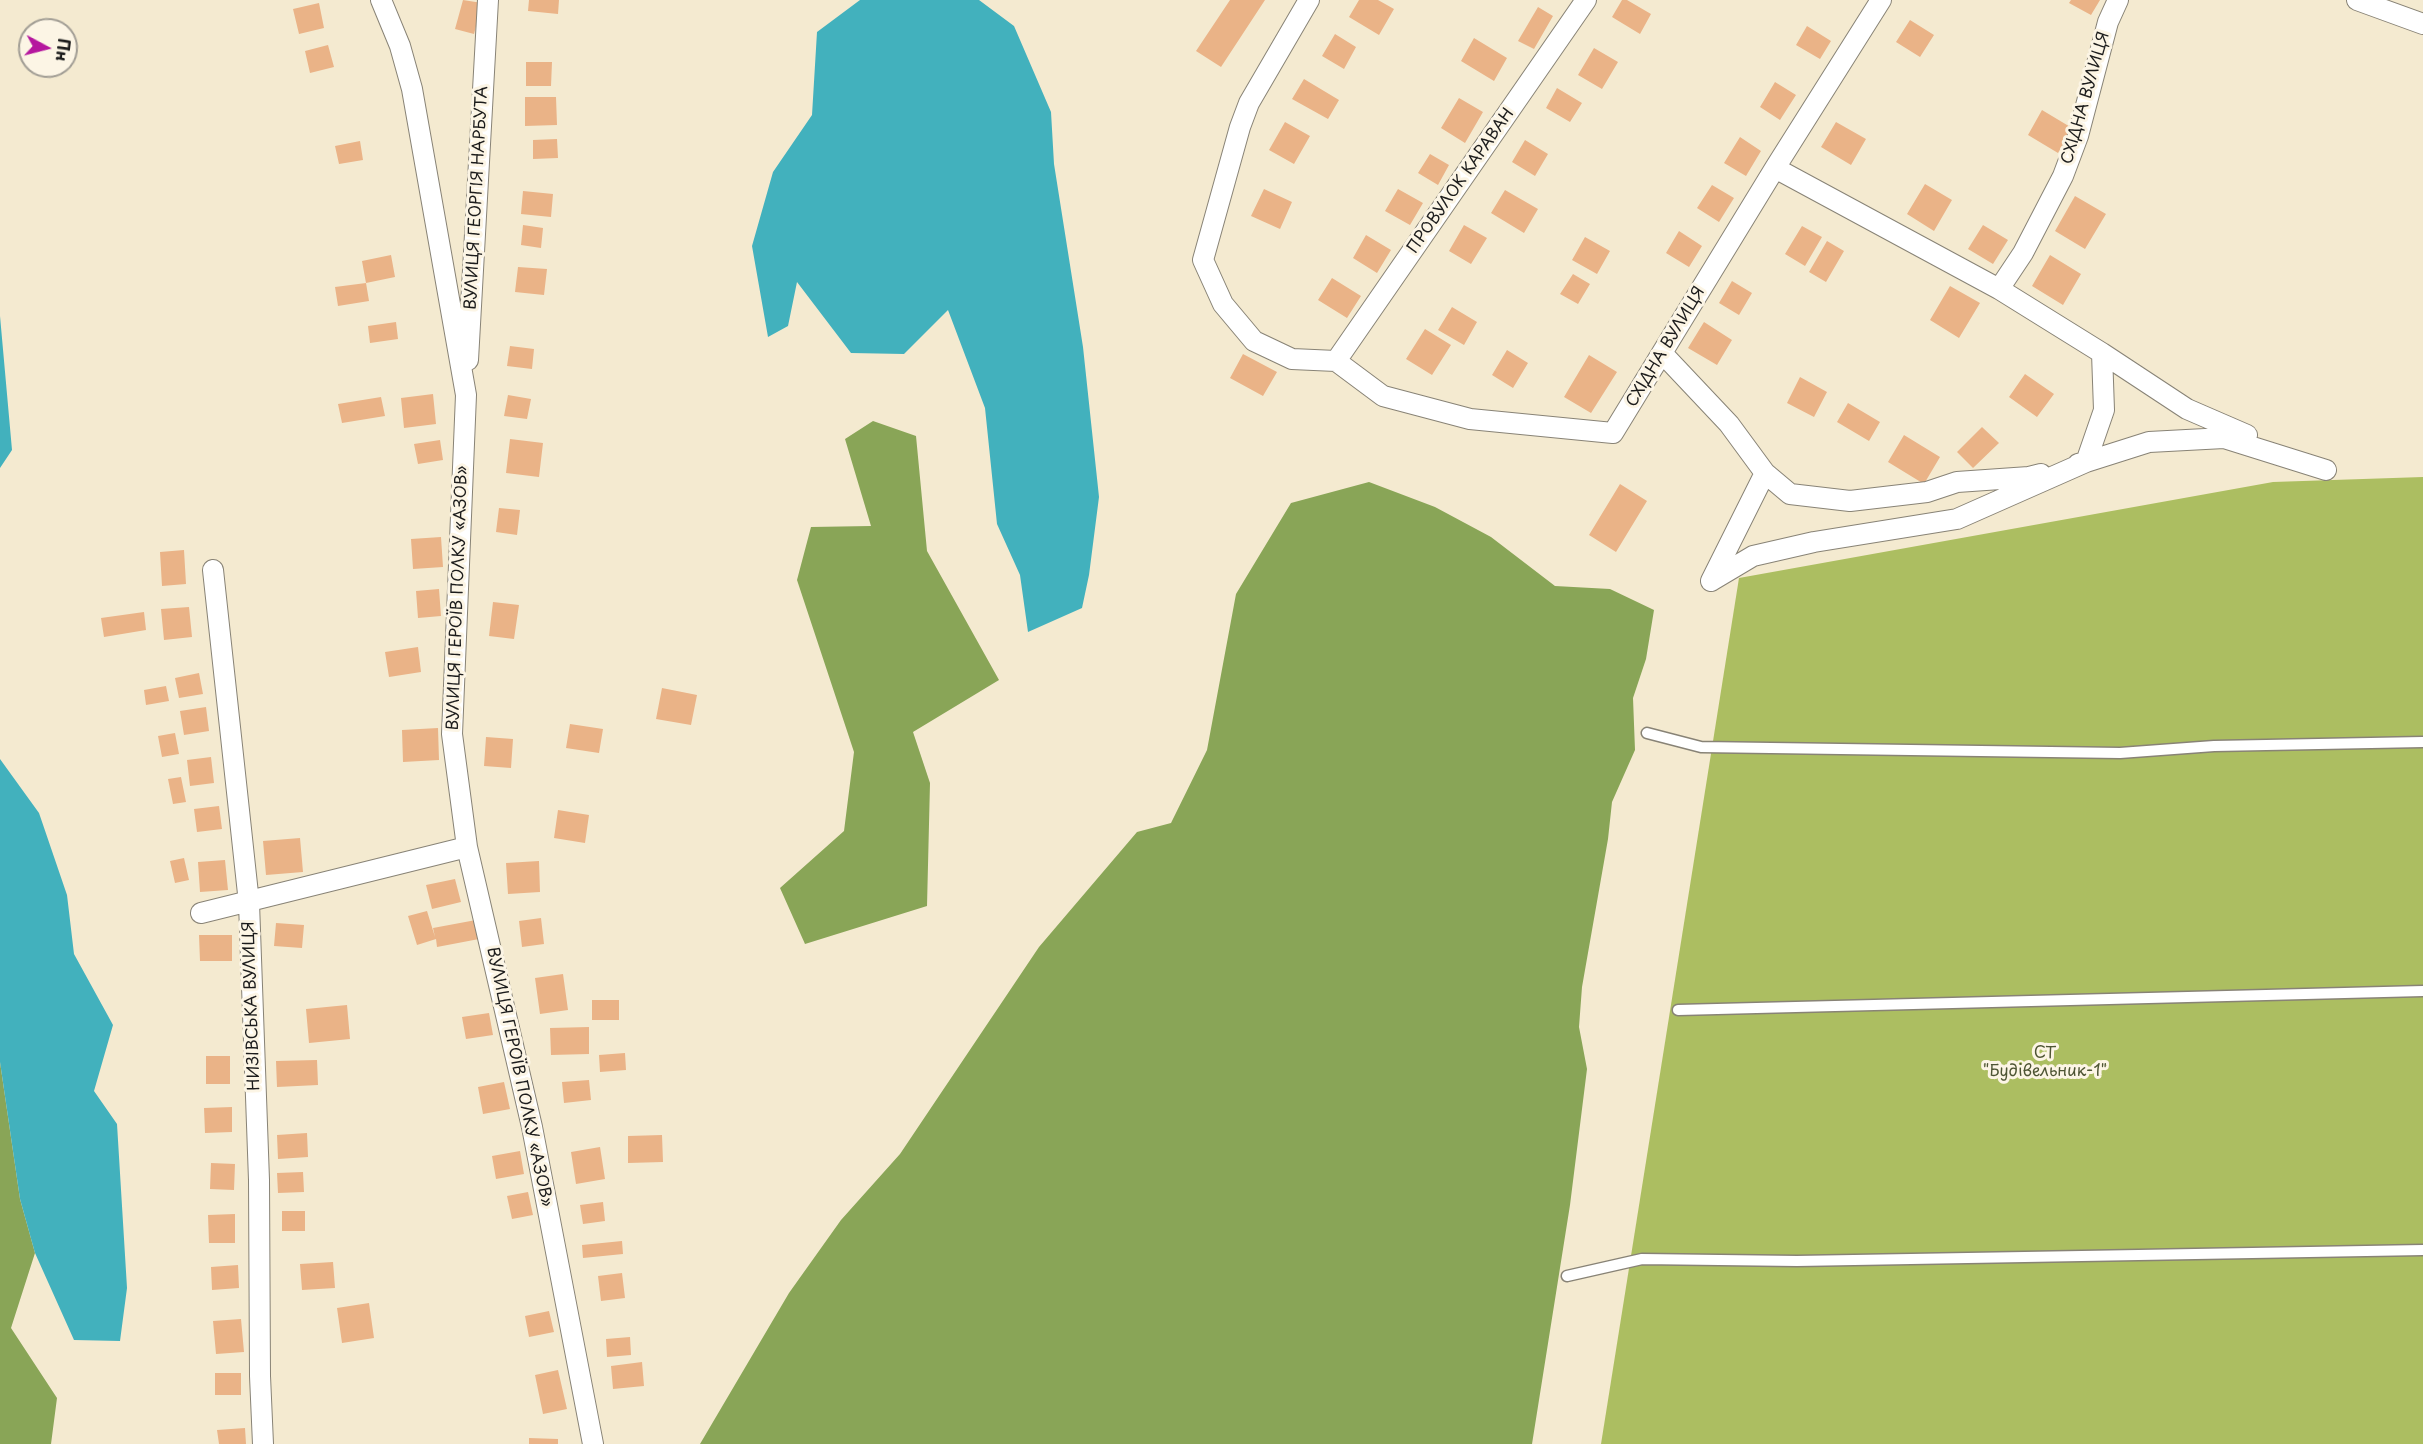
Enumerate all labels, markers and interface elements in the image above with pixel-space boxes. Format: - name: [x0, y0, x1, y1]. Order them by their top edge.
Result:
- north arrow: [18, 18, 78, 78]
- street label: СХІДНА ВУЛИЦЯ: [2058, 30, 2114, 166]
- text: Пн: [51, 37, 77, 63]
- street label: ВУЛИЦЯ ГЕОРГІЯ НАРБУТА: [462, 86, 492, 310]
- street label: ПРОВУЛОК КАРАВАН: [1404, 105, 1518, 257]
- street label: СХІДНА ВУЛИЦЯ: [1623, 283, 1709, 411]
- street label: ВУЛИЦЯ ГЕРОЇВ ПОЛКУ «АЗОВ»: [444, 465, 472, 731]
- street label: НИЗІВСЬКА ВУЛИЦЯ: [239, 921, 265, 1091]
- street label: ВУЛИЦЯ ГЕРОЇВ ПОЛКУ «АЗОВ»: [482, 945, 556, 1209]
- park label: СТ "Будівельник-1": [1983, 1044, 2107, 1082]

